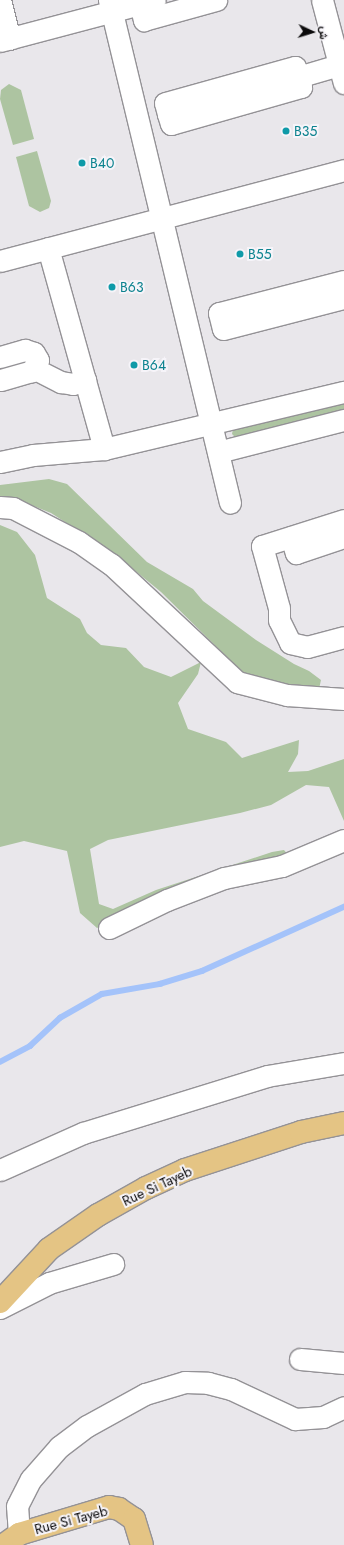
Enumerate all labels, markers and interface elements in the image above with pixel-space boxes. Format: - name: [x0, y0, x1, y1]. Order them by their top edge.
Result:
- north arrow: [292, 12, 332, 52]
- text: ش: [316, 26, 332, 40]
- place label: B35: [294, 123, 317, 139]
- marker: B35: [281, 126, 291, 136]
- place label: B40: [90, 155, 114, 171]
- marker: B40: [77, 158, 87, 168]
- place label: B55: [248, 246, 272, 262]
- marker: B55: [235, 249, 245, 259]
- place label: B63: [120, 279, 144, 295]
- marker: B63: [107, 282, 117, 292]
- place label: B64: [142, 357, 166, 373]
- marker: B64: [129, 360, 139, 370]
- street label: Rue Si Tayeb: [119, 1163, 195, 1209]
- street label: Rue Si Tayeb: [33, 1502, 109, 1538]

